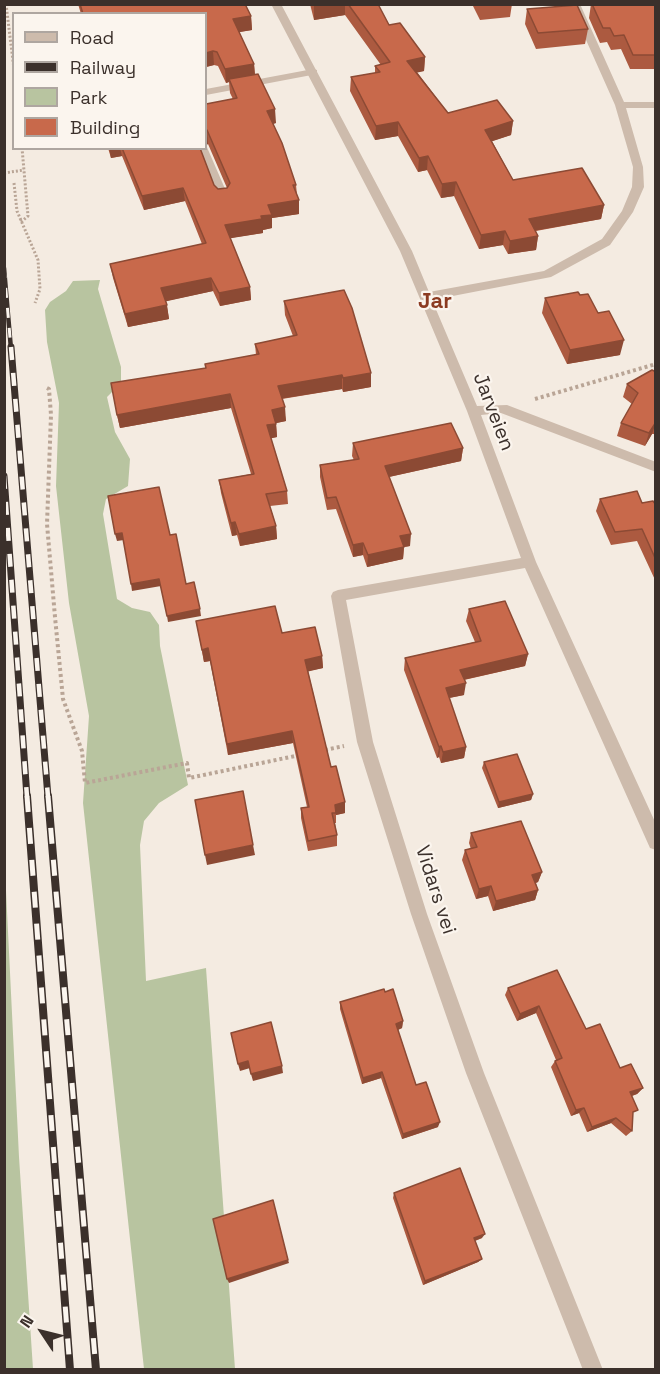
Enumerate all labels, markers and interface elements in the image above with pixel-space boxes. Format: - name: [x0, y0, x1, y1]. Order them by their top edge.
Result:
- legend: [12, 12, 207, 150]
- text: Road: [70, 26, 114, 49]
- text: Railway: [70, 56, 136, 79]
- text: Park: [70, 86, 107, 109]
- text: Building: [70, 116, 140, 139]
- district label: Jar: [418, 289, 452, 315]
- street label: Jarveien: [467, 370, 519, 454]
- street label: Vidars vei: [409, 843, 461, 937]
- north arrow: [12, 1302, 72, 1362]
- text: N: [15, 1311, 39, 1332]

